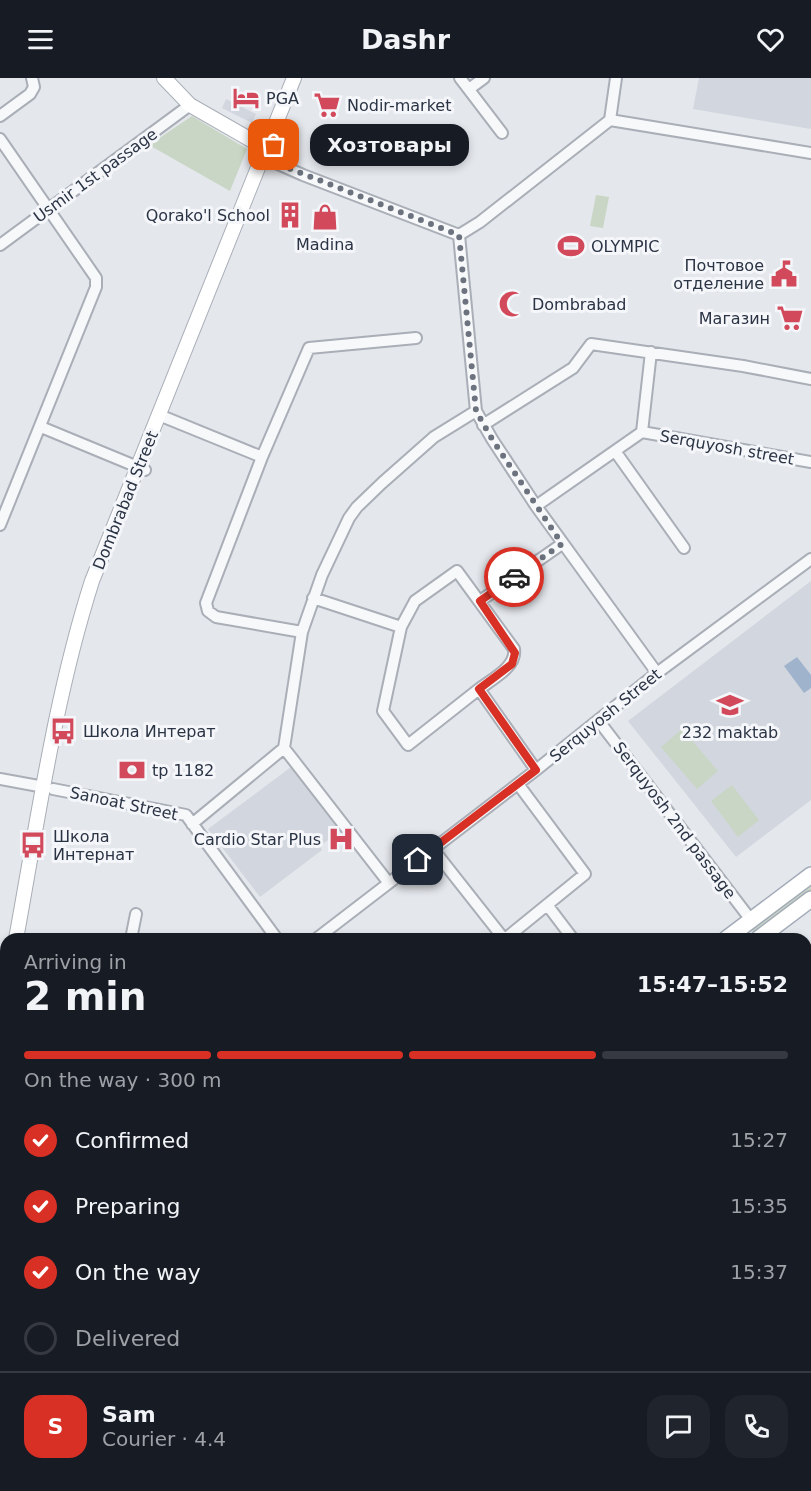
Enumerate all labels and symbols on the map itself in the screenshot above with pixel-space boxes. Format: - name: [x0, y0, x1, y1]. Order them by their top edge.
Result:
- hotel icon: PGA: [231, 83, 261, 113]
- place label: PGA: [266, 89, 299, 108]
- supermarket icon: Nodir-market: [312, 90, 342, 120]
- place label: Nodir-market: [347, 96, 451, 115]
- pin: [248, 119, 299, 170]
- street label: Usmir 1st passage: [30, 124, 161, 227]
- callout: Хозтовары: [310, 124, 469, 166]
- building icon: Qorako'l School: [275, 200, 305, 230]
- shop icon: Madina: [310, 202, 340, 232]
- place label: Qorako'l School: [146, 206, 270, 225]
- sports icon: OLYMPIC: [556, 231, 586, 261]
- place label: Madina: [296, 235, 354, 254]
- place label: OLYMPIC: [591, 237, 660, 256]
- place label: Почтовое отделение: [673, 256, 764, 293]
- public building icon: Почтовое отделение: [769, 259, 799, 289]
- mosque icon: Dombrabad: [497, 289, 527, 319]
- place label: Dombrabad: [532, 295, 626, 314]
- supermarket icon: Магазин: [775, 303, 805, 333]
- place label: Магазин: [699, 309, 770, 328]
- street label: Serquyosh street: [658, 426, 796, 469]
- street label: Dombrabad Street: [89, 428, 162, 572]
- courier: [484, 547, 544, 607]
- street label: Serquyosh Street: [546, 665, 665, 766]
- school or university icon: 232 maktab: [715, 690, 745, 720]
- bus stop icon: Школа Интерат: [48, 716, 78, 746]
- place label: Школа Интерат: [83, 722, 216, 741]
- place label: 232 maktab: [682, 723, 778, 742]
- street label: Serquyosh 2nd passage: [609, 738, 740, 902]
- bank icon: tp 1182: [117, 755, 147, 785]
- place label: tp 1182: [152, 761, 214, 780]
- street label: Sanoat Street: [68, 783, 180, 824]
- hospital icon: Cardio Star Plus: [326, 824, 356, 854]
- place label: Школа Интернат: [53, 827, 134, 864]
- bus stop icon: Школа Интернат: [18, 830, 48, 860]
- place label: Cardio Star Plus: [194, 830, 321, 849]
- pin: [392, 834, 443, 885]

